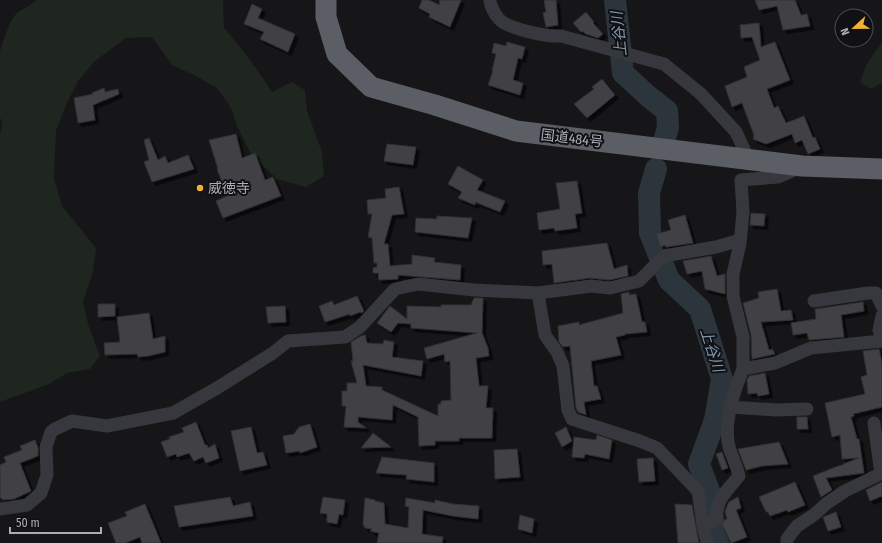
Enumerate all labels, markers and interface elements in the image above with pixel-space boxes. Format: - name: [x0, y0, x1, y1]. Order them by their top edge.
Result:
- north arrow: [834, 8, 874, 48]
- water label: 上谷川: [607, 9, 630, 57]
- text: N: [838, 26, 852, 37]
- street label: 国道484号: [540, 126, 604, 151]
- place label: 威徳寺: [208, 180, 250, 197]
- marker: 威徳寺: [195, 183, 205, 193]
- water label: 上谷川: [696, 326, 728, 376]
- scale bar: [10, 509, 101, 535]
- text: 50 m: [16, 516, 40, 530]

